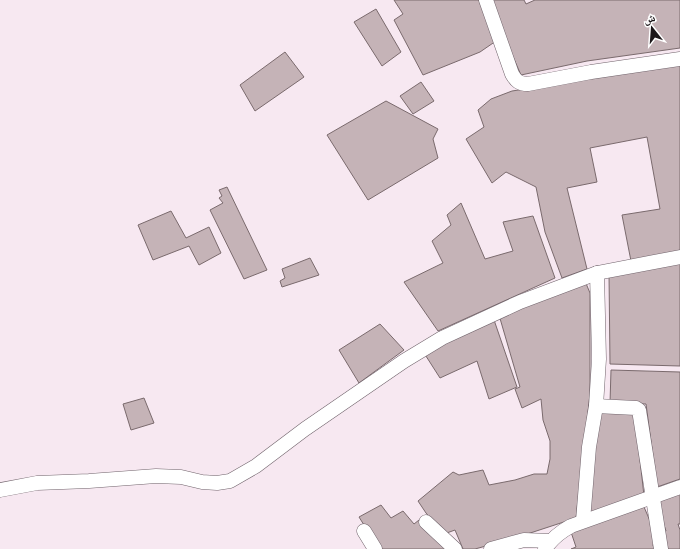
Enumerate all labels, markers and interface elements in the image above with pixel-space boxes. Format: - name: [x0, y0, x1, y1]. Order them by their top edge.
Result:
- north arrow: [632, 8, 672, 48]
- text: ش: [641, 10, 657, 28]

